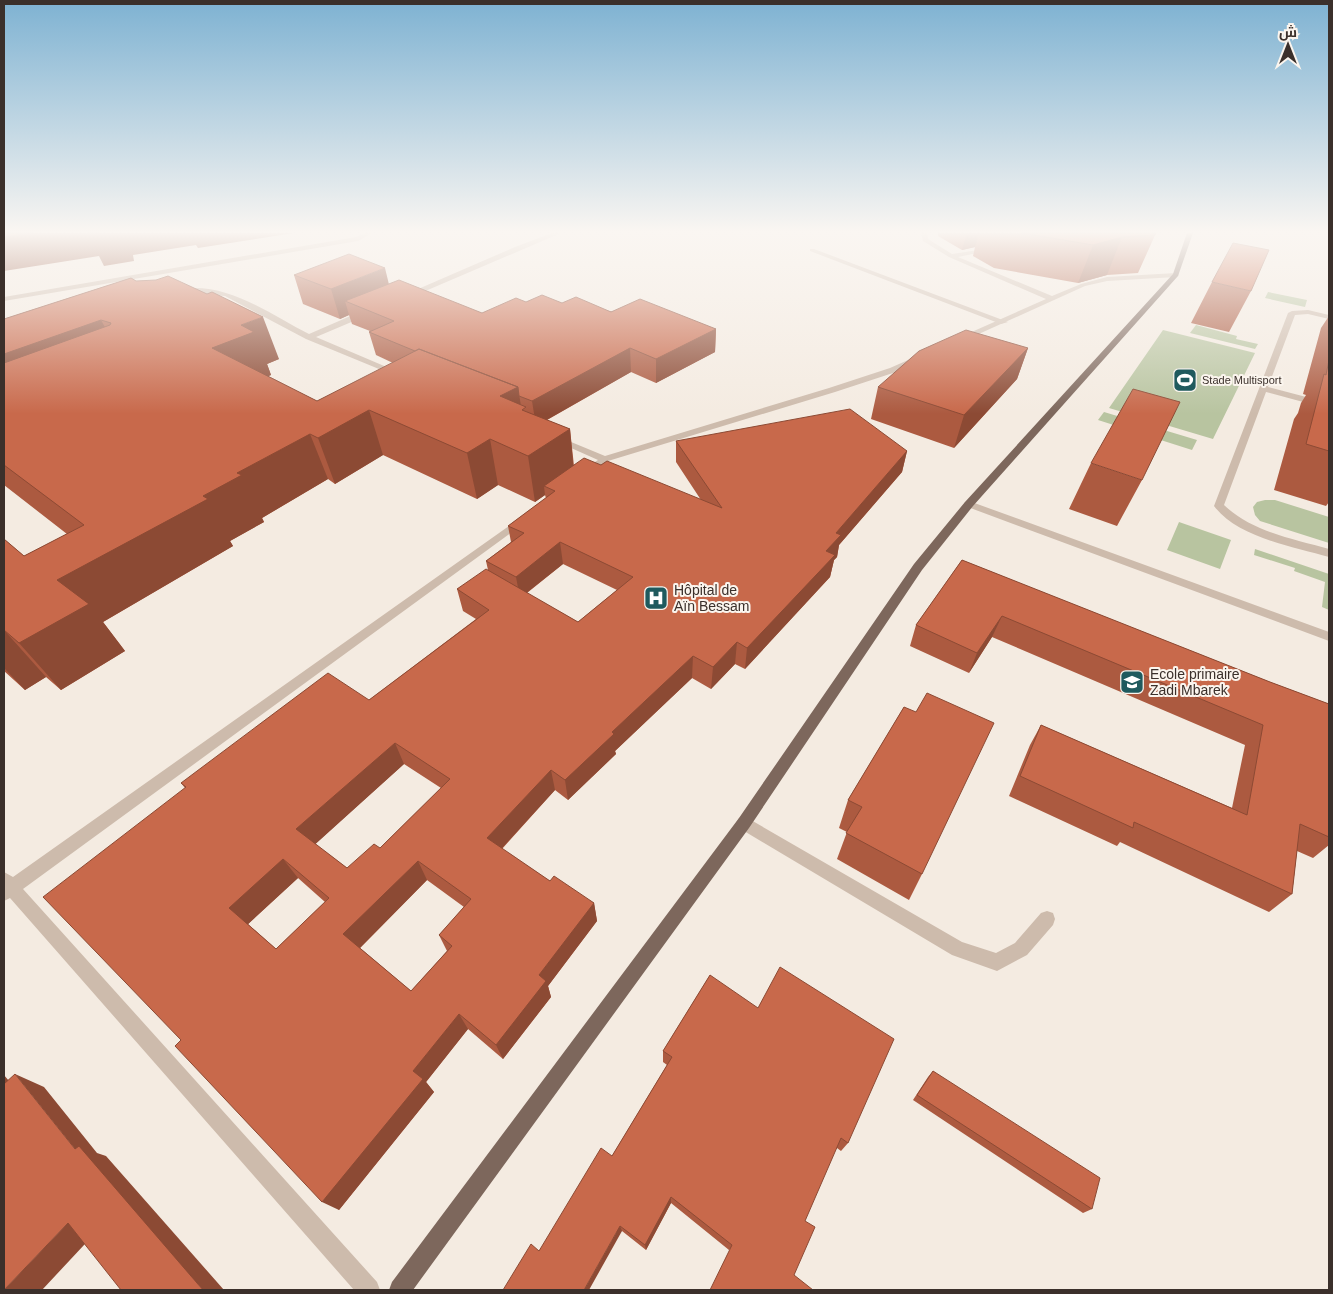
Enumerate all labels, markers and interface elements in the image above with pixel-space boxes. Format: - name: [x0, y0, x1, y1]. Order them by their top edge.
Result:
- north arrow: [1263, 20, 1313, 70]
- text: ش: [1279, 24, 1297, 41]
- sports icon: Stade Multisport: [1172, 367, 1198, 393]
- place label: Stade Multisport: [1202, 374, 1281, 386]
- place label: Hôpital de Aïn Bessam: [674, 582, 749, 614]
- hospital icon: Hôpital de Aïn Bessam: [643, 585, 669, 611]
- place label: Ecole primaire Zadi Mbarek: [1150, 666, 1240, 698]
- school or university icon: Ecole primaire Zadi Mbarek: [1119, 669, 1145, 695]

